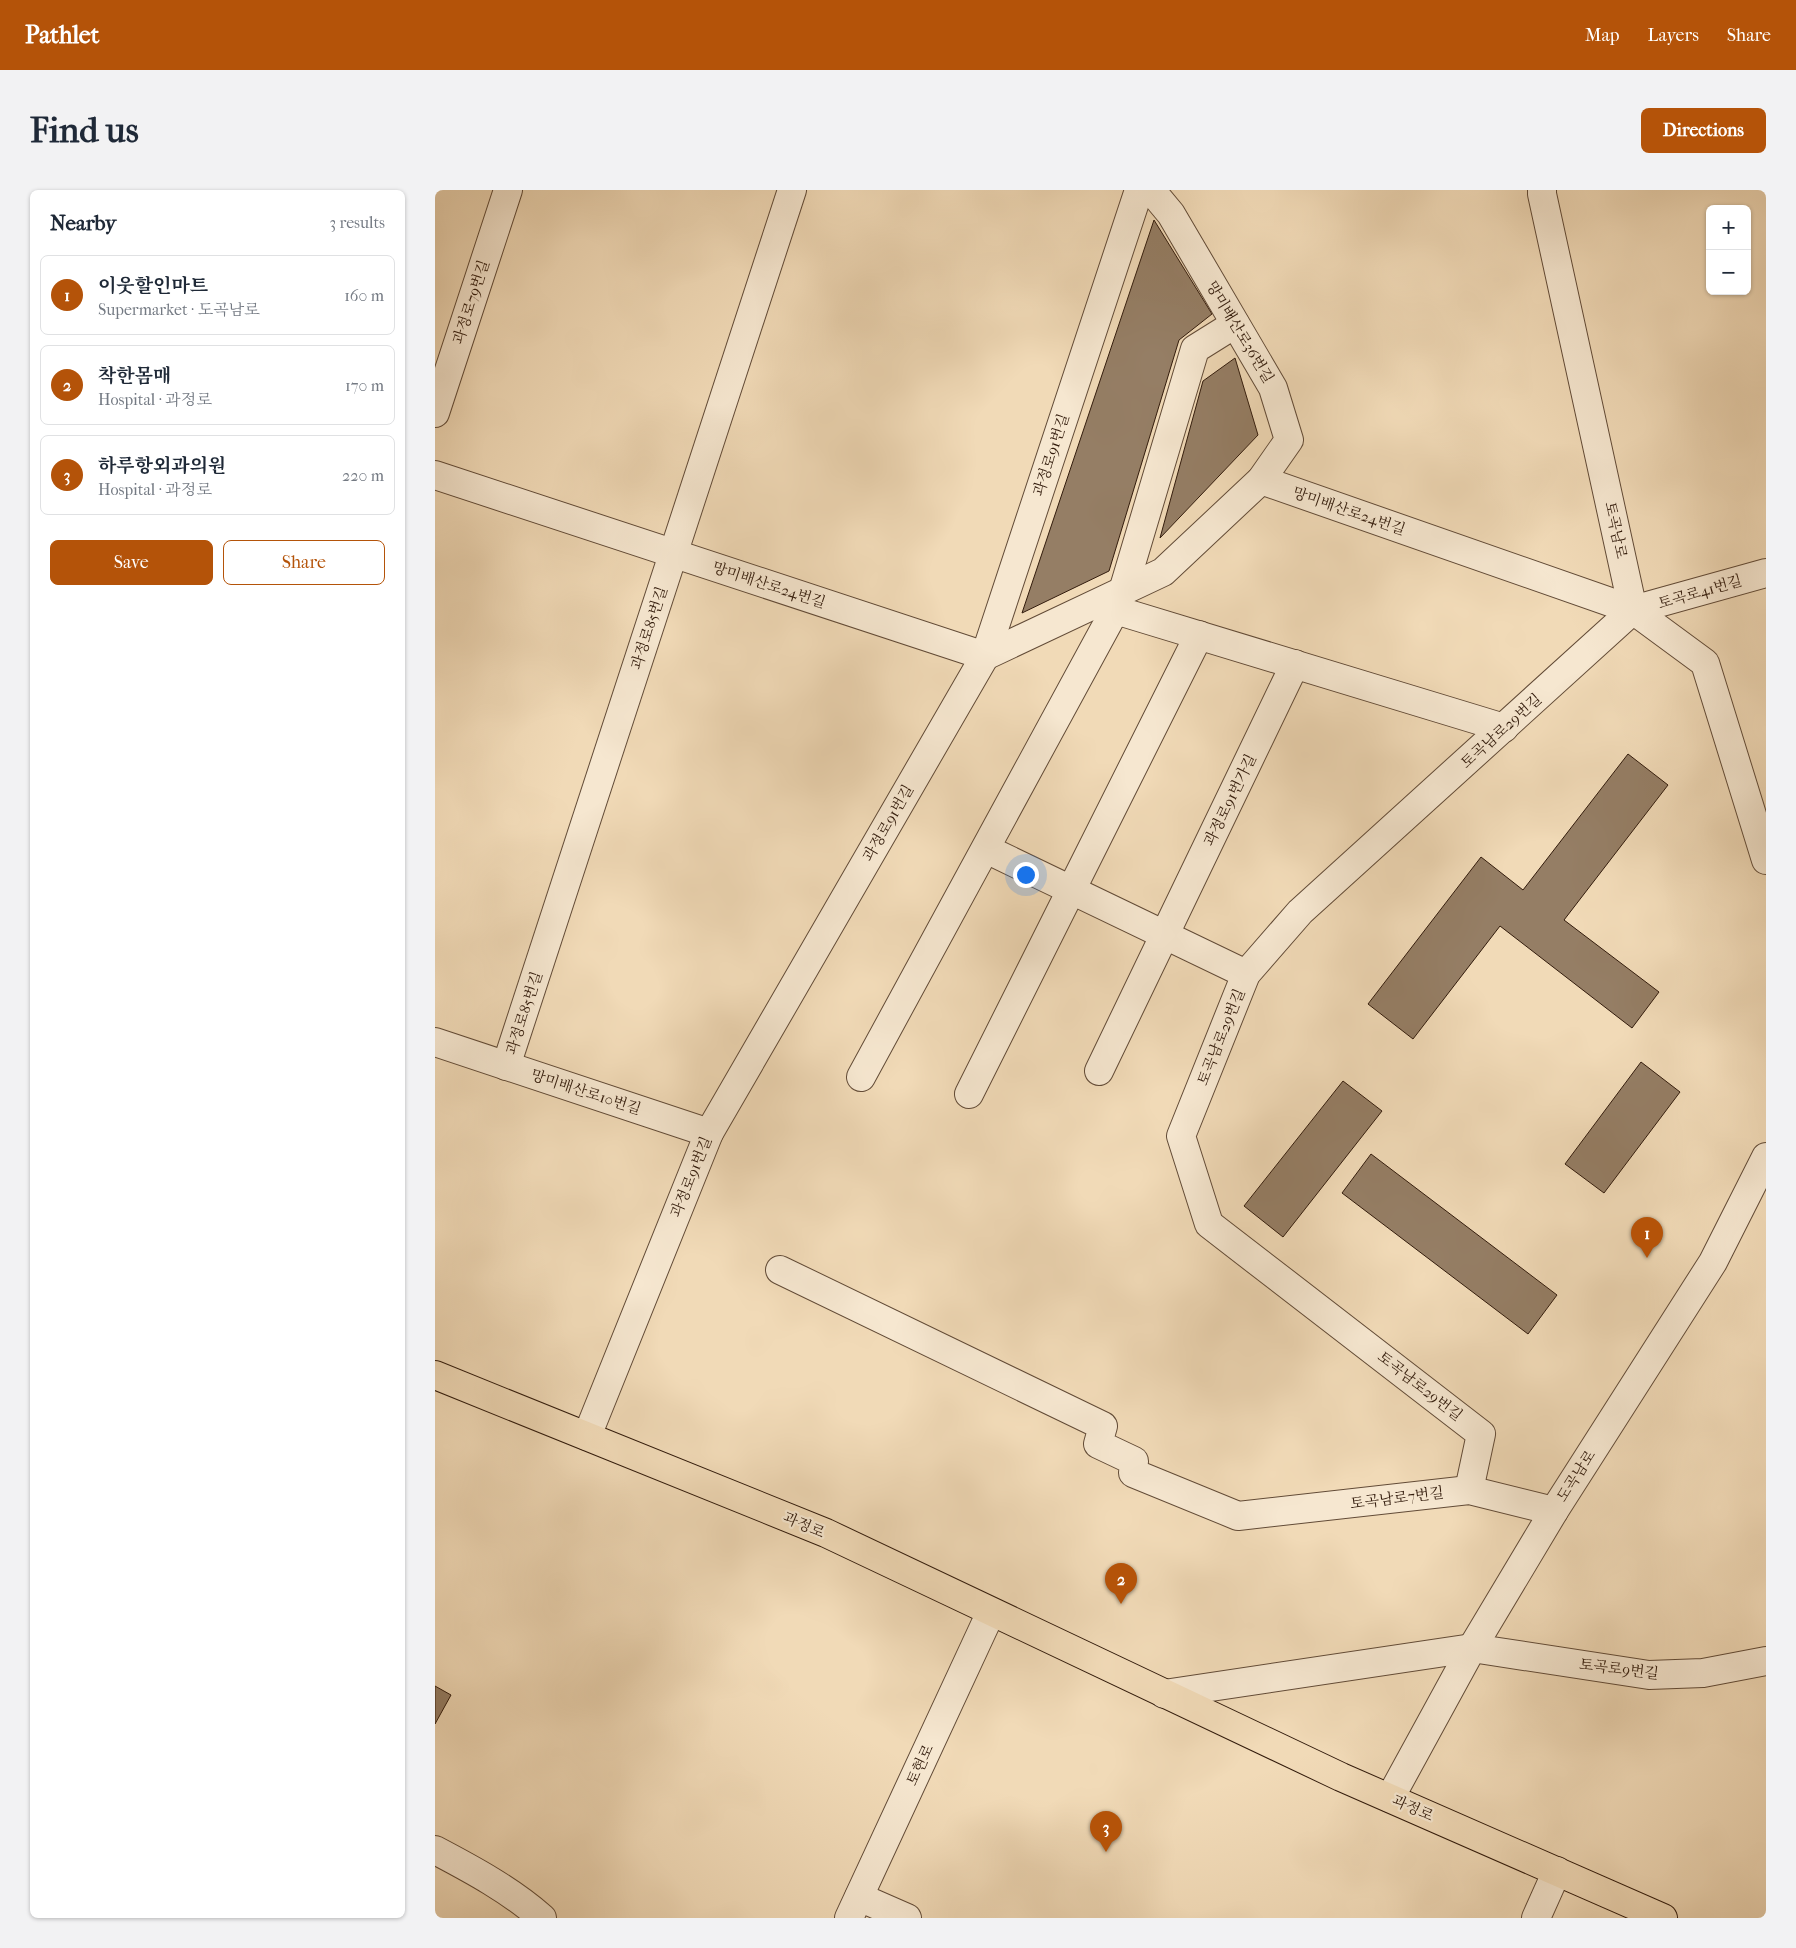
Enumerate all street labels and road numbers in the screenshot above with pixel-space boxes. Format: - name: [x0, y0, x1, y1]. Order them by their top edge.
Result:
- street label: 과정로79번길: [449, 258, 493, 346]
- street label: 망미배산로36번길: [1202, 278, 1278, 386]
- street label: 과정로91번길: [1029, 411, 1073, 499]
- street label: 망미배산로24번길: [1290, 483, 1408, 539]
- street label: 토곡남로: [1601, 500, 1631, 561]
- street label: 망미배산로24번길: [710, 558, 828, 612]
- street label: 토곡로41번길: [1656, 571, 1744, 613]
- street label: 과정로85번길: [627, 584, 671, 672]
- street label: 토곡남로29번길: [1457, 690, 1545, 772]
- street label: 과정로91번가길: [1200, 751, 1260, 849]
- street label: 과정로91번길: [859, 781, 917, 865]
- street label: 과정로85번길: [502, 969, 546, 1057]
- street label: 토곡남로29번길: [1193, 986, 1249, 1088]
- street label: 망미배산로10번길: [529, 1066, 643, 1118]
- street label: 과정로91번길: [667, 1134, 715, 1220]
- street label: 토곡남로29번길: [1374, 1347, 1466, 1425]
- street label: 도곡남로: [1553, 1446, 1600, 1505]
- street label: 토곡남로7번길: [1349, 1483, 1445, 1513]
- street label: 과정로: [780, 1508, 828, 1542]
- street label: 토곡로9번길: [1578, 1655, 1660, 1683]
- street label: 토현로: [903, 1741, 938, 1789]
- street label: 과정로: [1389, 1791, 1437, 1825]

